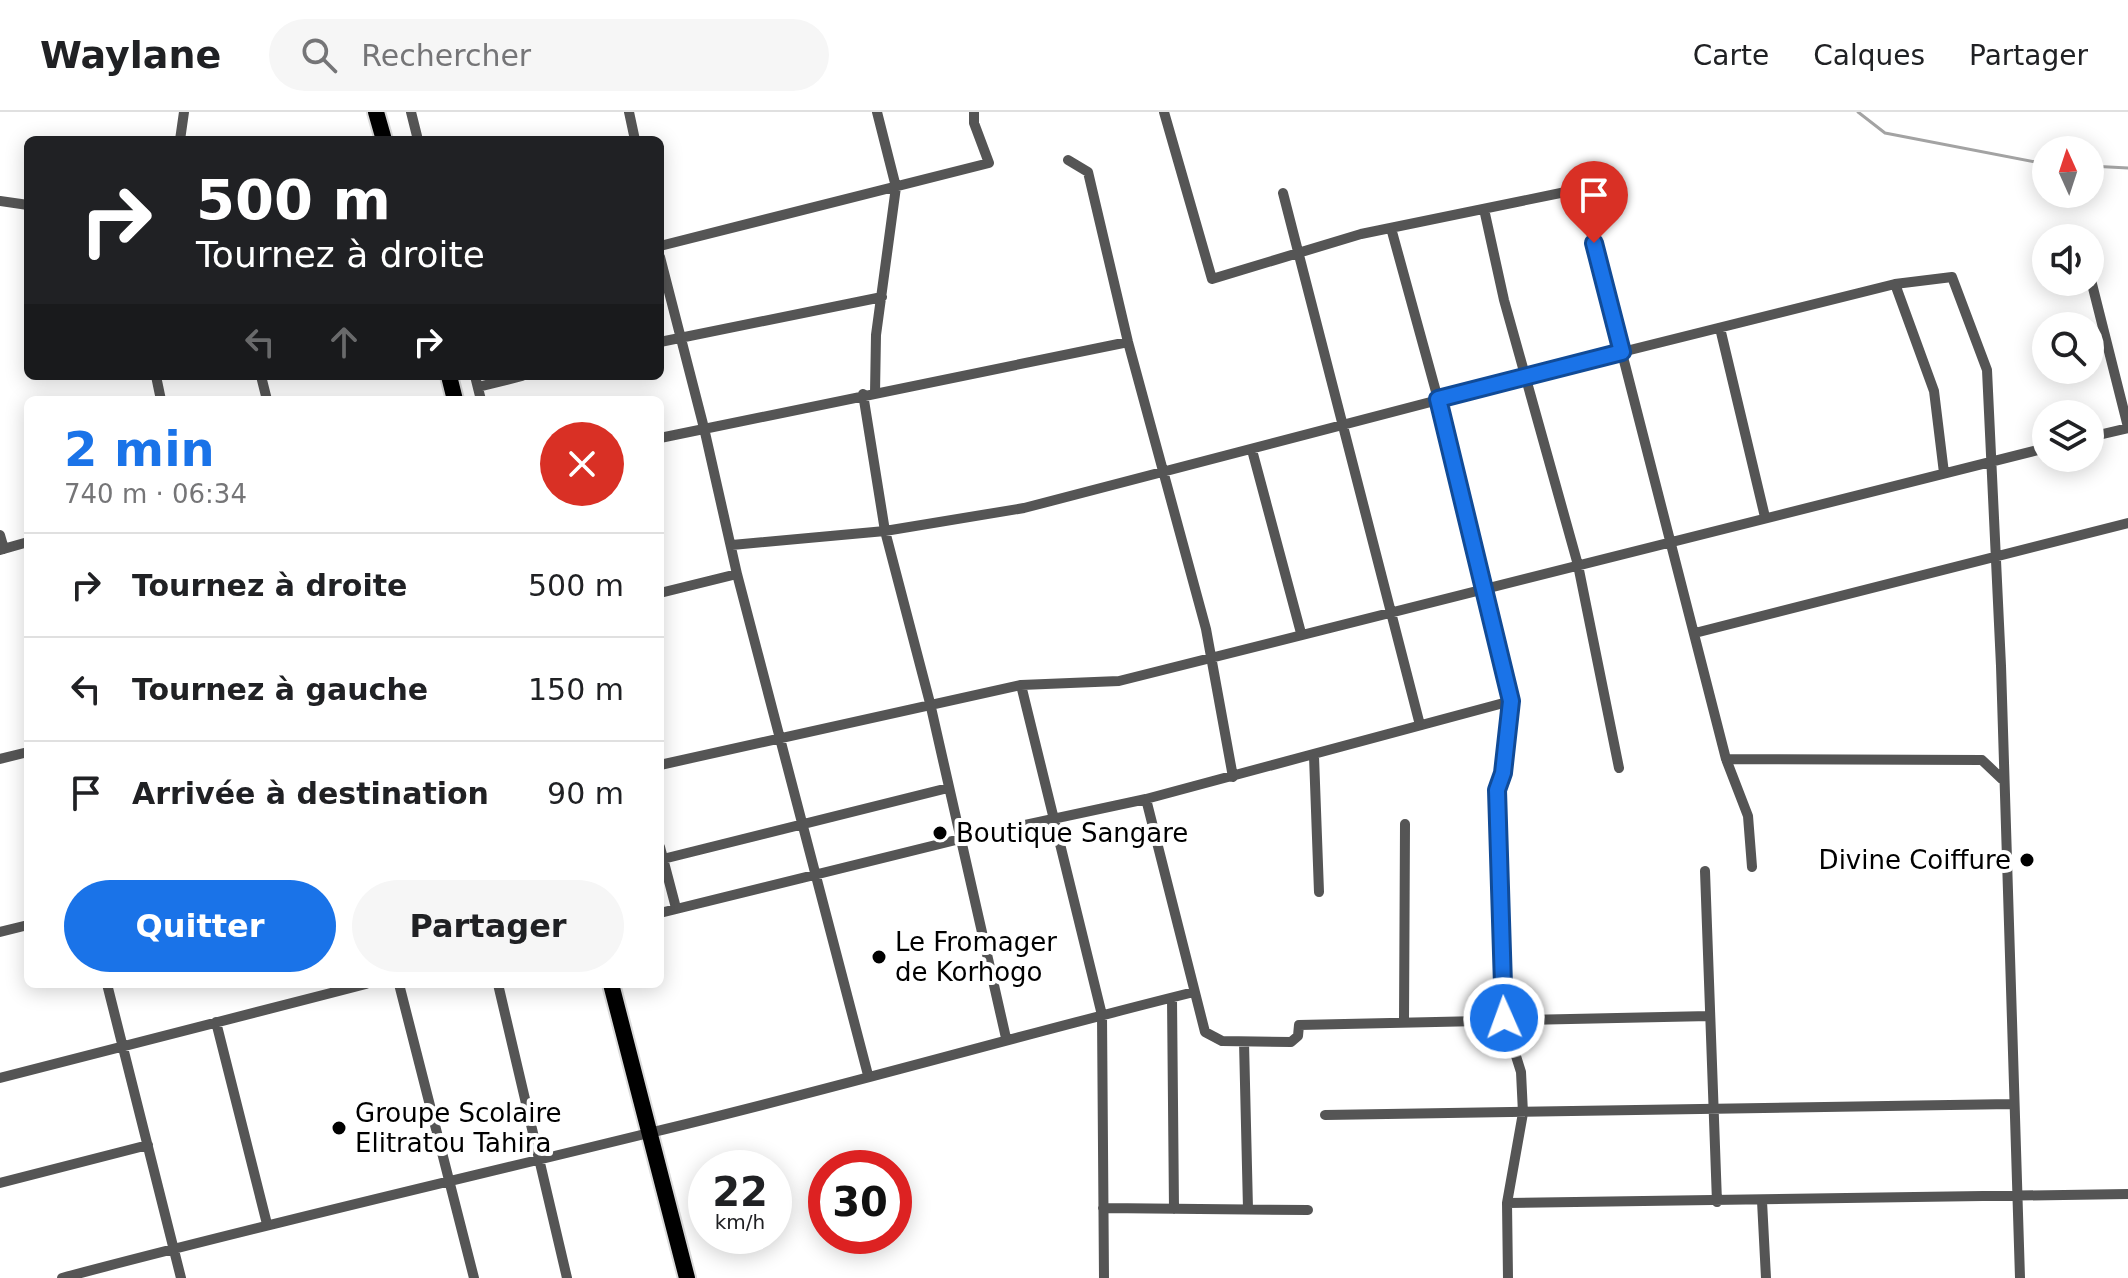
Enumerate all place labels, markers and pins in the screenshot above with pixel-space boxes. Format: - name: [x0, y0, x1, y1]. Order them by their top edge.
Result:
- pin: [1560, 161, 1628, 243]
- place label: Boutique Sangare: [956, 818, 1188, 848]
- marker: Boutique Sangare: [931, 824, 949, 842]
- place label: Divine Coiffure: [1819, 845, 2011, 875]
- marker: Divine Coiffure: [2018, 851, 2036, 869]
- place label: Le Fromager de Korhogo: [895, 927, 1057, 987]
- marker: Le Fromager de Korhogo: [870, 948, 888, 966]
- place label: Groupe Scolaire Elitratou Tahira: [355, 1098, 562, 1158]
- marker: Groupe Scolaire Elitratou Tahira: [330, 1119, 348, 1137]

